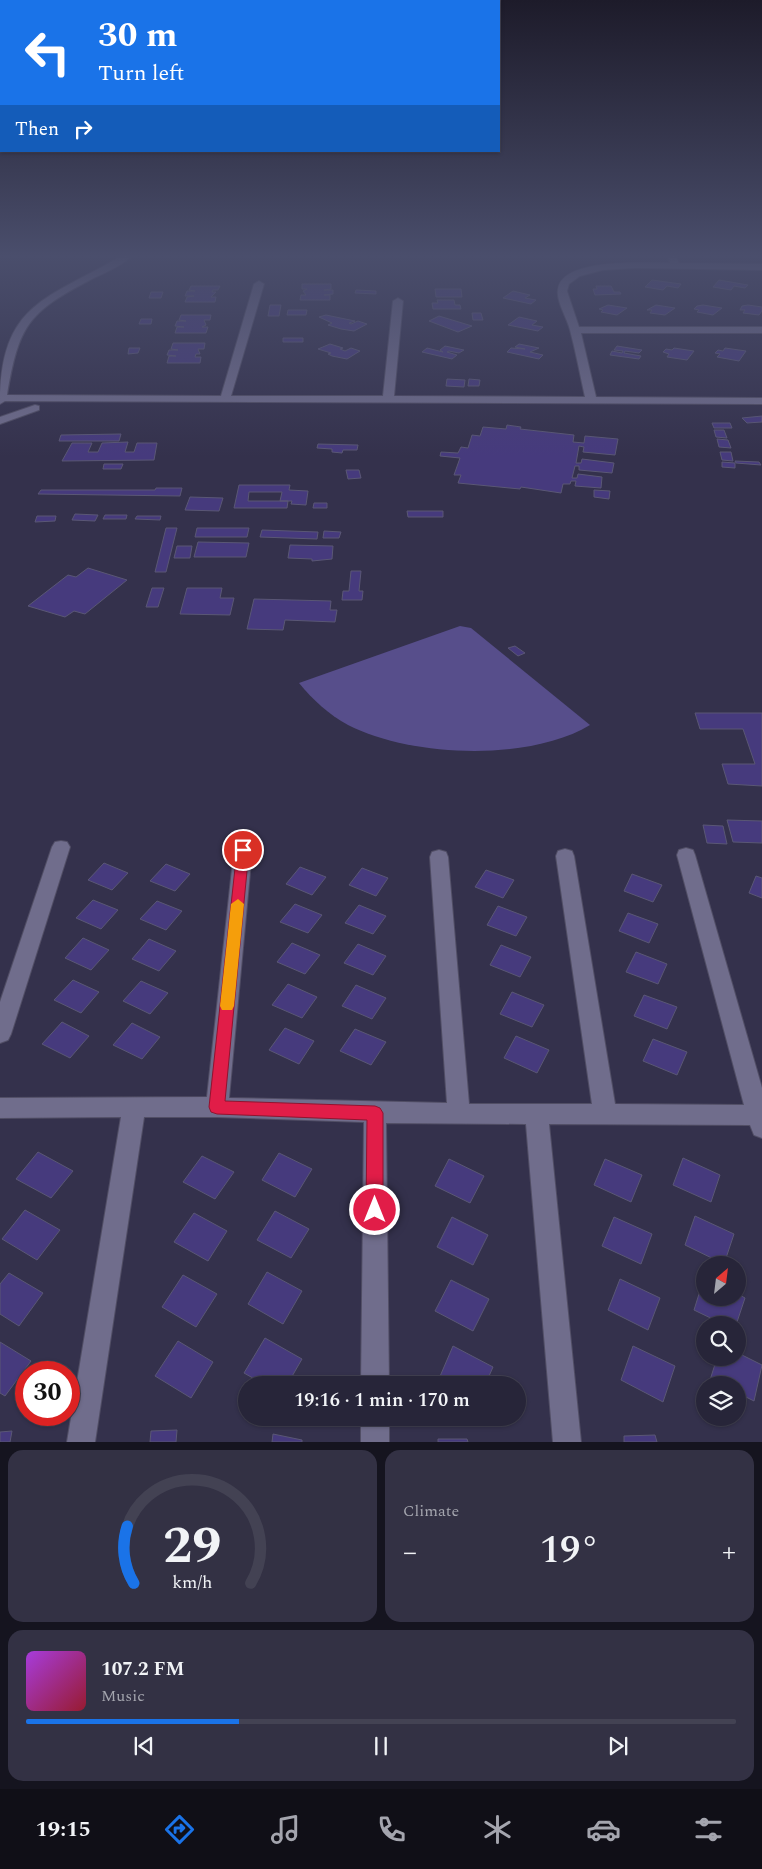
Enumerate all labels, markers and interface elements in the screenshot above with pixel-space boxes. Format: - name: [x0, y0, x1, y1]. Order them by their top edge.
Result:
- text: 30 m: [98, 9, 178, 62]
- icon: left: [15, 20, 80, 85]
- text: Turn left: [98, 57, 184, 90]
- text: Then: [15, 115, 59, 144]
- icon: right: [69, 115, 97, 143]
- pin: [222, 829, 264, 871]
- icon: arrive: [229, 836, 257, 864]
- position arrow: [348, 1183, 400, 1235]
- north arrow: [696, 1256, 746, 1306]
- map controls: [696, 1256, 746, 1426]
- button: search: [696, 1316, 746, 1366]
- speed limit sign: 30: [15, 1361, 80, 1426]
- button: layers: [696, 1376, 746, 1426]
- text: 19:16 · 1 min · 170 m: [294, 1386, 470, 1415]
- text: Climate: [403, 1499, 459, 1523]
- text: 29: [163, 1507, 222, 1586]
- text: 19°: [540, 1522, 599, 1580]
- text: −: [403, 1531, 417, 1574]
- text: +: [722, 1531, 736, 1574]
- text: km/h: [172, 1569, 213, 1596]
- text: 107.2 FM: [101, 1655, 184, 1684]
- text: Music: [101, 1684, 145, 1708]
- icon: previous: [130, 1732, 158, 1760]
- icon: pause: [367, 1732, 395, 1760]
- icon: next: [604, 1732, 632, 1760]
- icon: directions: [162, 1812, 197, 1847]
- icon: music: [268, 1812, 303, 1847]
- icon: phone: [374, 1812, 409, 1847]
- icon: climate: [480, 1812, 515, 1847]
- icon: car: [586, 1812, 621, 1847]
- icon: filters: [691, 1812, 726, 1847]
- text: 19:15: [35, 1813, 91, 1846]

